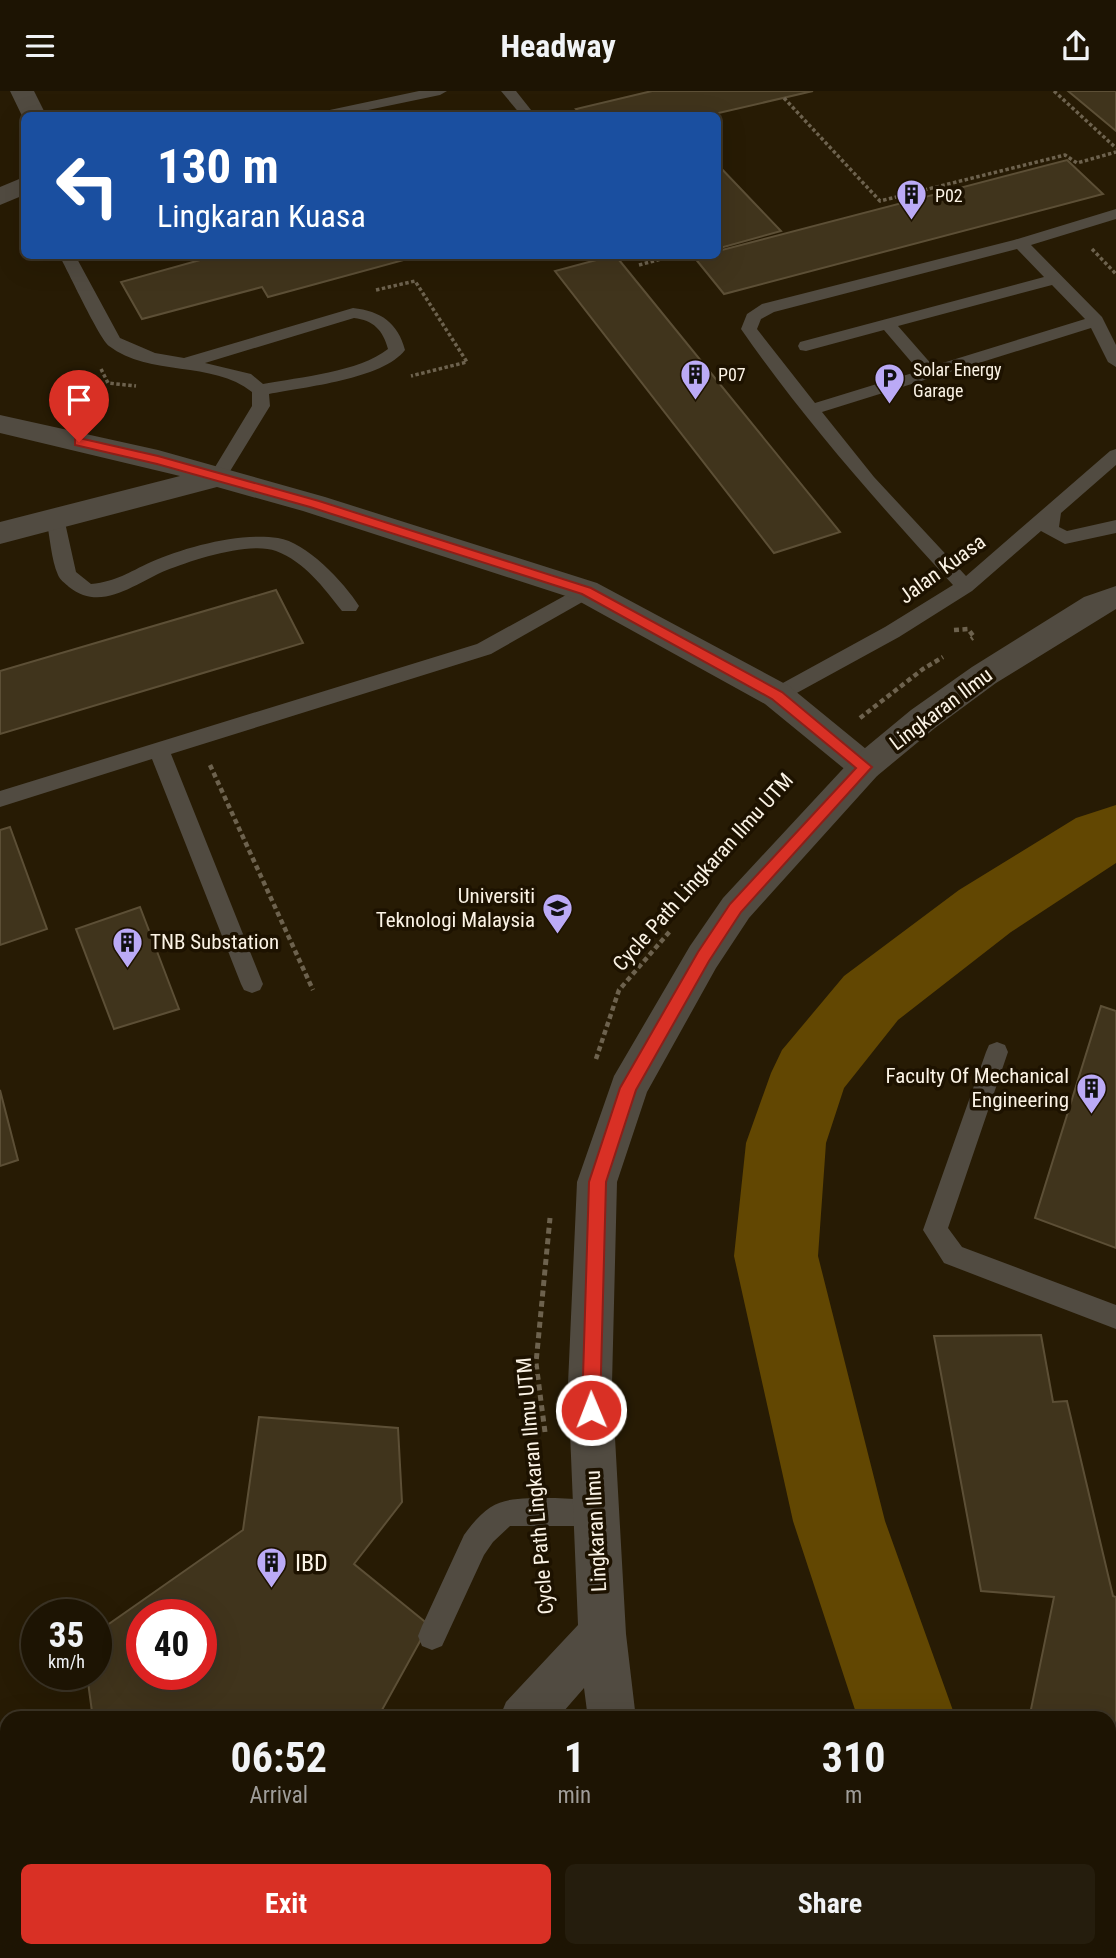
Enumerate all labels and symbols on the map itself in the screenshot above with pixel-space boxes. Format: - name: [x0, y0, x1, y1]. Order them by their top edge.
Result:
- building icon: P02: [895, 178, 929, 222]
- place label: P02: [935, 185, 963, 206]
- building icon: P07: [678, 357, 712, 401]
- place label: Solar Energy Garage: [913, 359, 1002, 401]
- parking icon: Solar Energy Garage: [873, 362, 907, 406]
- place label: P07: [718, 364, 746, 385]
- pin: [49, 370, 109, 442]
- street label: Jalan Kuasa: [894, 530, 990, 608]
- street label: Lingkaran Ilmu: [885, 663, 997, 755]
- street label: Cycle Path Lingkaran Ilmu UTM: [608, 768, 798, 976]
- place label: Universiti Teknologi Malaysia: [376, 884, 535, 932]
- school or university icon: Universiti Teknologi Malaysia: [541, 891, 575, 935]
- building icon: TNB Substation: [110, 925, 144, 969]
- place label: TNB Substation: [150, 930, 279, 954]
- place label: Faculty Of Mechanical Engineering: [885, 1064, 1069, 1112]
- building icon: Faculty Of Mechanical Engineering: [1075, 1071, 1109, 1115]
- street label: Cycle Path Lingkaran Ilmu UTM: [512, 1357, 558, 1615]
- position arrow: [554, 1373, 628, 1447]
- street label: Lingkaran Ilmu: [581, 1469, 611, 1593]
- building icon: IBD: [255, 1546, 289, 1590]
- place label: IBD: [295, 1549, 328, 1577]
- speed limit sign: 40: [126, 1599, 217, 1690]

